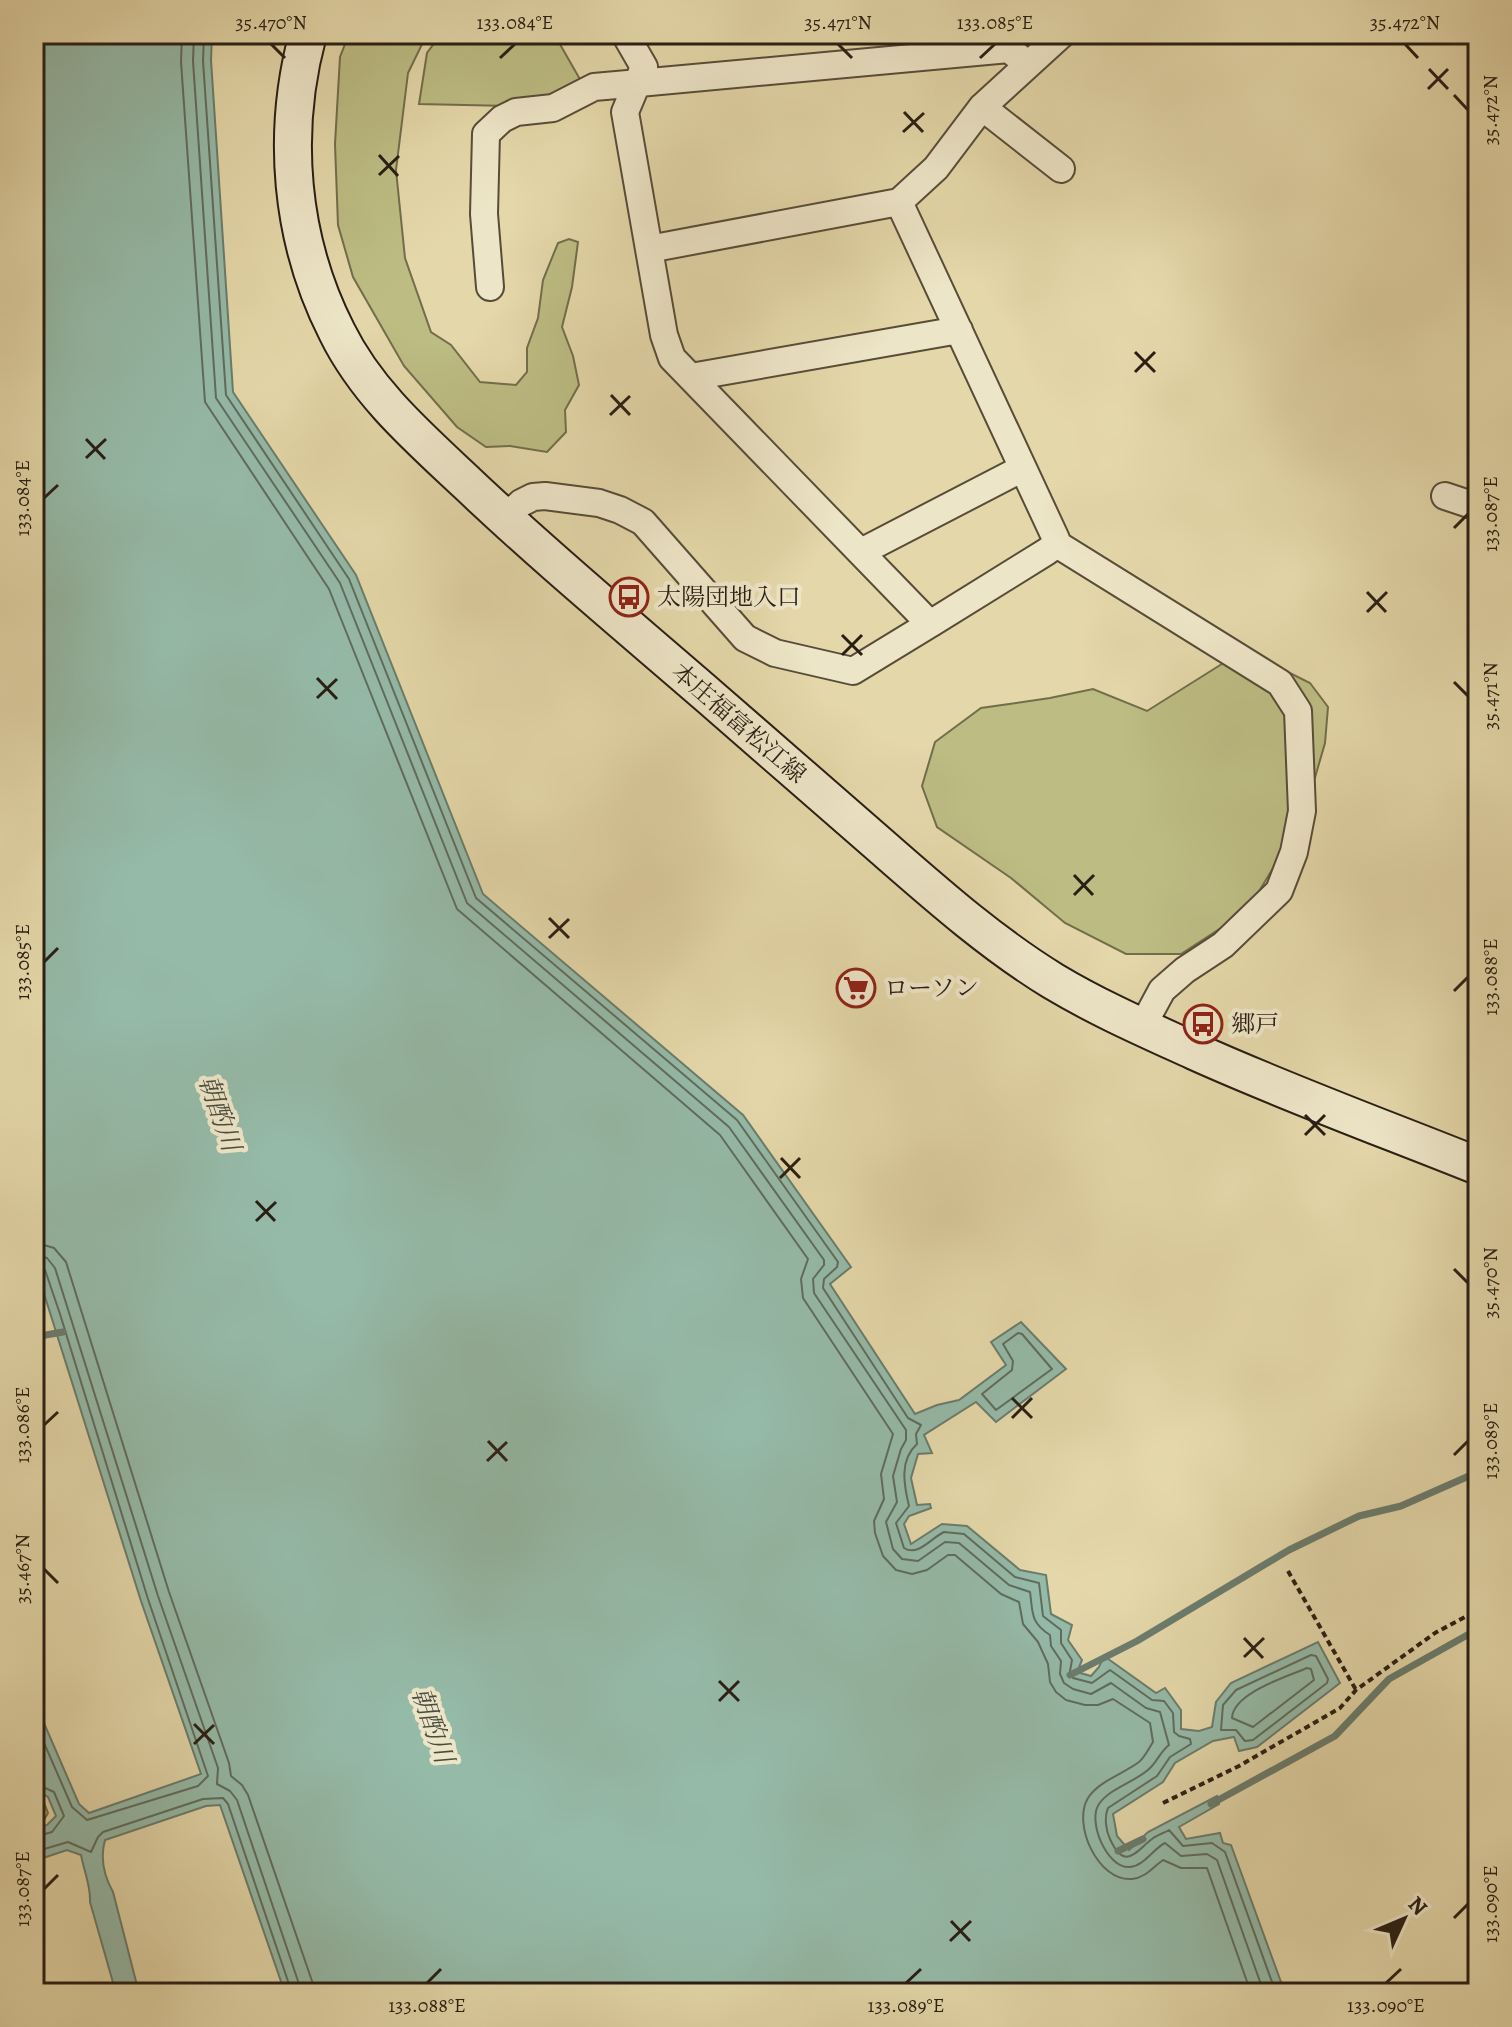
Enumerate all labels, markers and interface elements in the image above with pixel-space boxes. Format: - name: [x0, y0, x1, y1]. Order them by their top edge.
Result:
- text: 35.470°N: [235, 9, 307, 36]
- text: 133.084°E: [477, 9, 553, 36]
- text: 35.471°N: [804, 9, 872, 36]
- text: 133.085°E: [957, 9, 1033, 36]
- text: 35.472°N: [1370, 9, 1440, 36]
- text: 35.472°N: [1477, 75, 1504, 145]
- text: 133.084°E: [9, 460, 36, 536]
- text: 133.087°E: [1477, 476, 1504, 552]
- bus stop icon: 太陽団地入口: [608, 576, 650, 618]
- place label: 太陽団地入口: [657, 581, 801, 613]
- street label: 本庄福富松江線: [665, 656, 813, 790]
- text: 35.471°N: [1477, 662, 1504, 730]
- text: 133.085°E: [9, 924, 36, 1000]
- text: 133.088°E: [1477, 938, 1504, 1016]
- supermarket icon: ローソン: [835, 967, 877, 1009]
- place label: ローソン: [884, 972, 979, 1004]
- bus stop icon: 郷戸: [1182, 1003, 1224, 1045]
- place label: 郷戸: [1231, 1008, 1279, 1040]
- water label: 朝酌川: [190, 1071, 250, 1159]
- text: 35.470°N: [1477, 1247, 1504, 1319]
- text: 133.086°E: [9, 1386, 36, 1464]
- text: 133.089°E: [1477, 1403, 1504, 1479]
- text: 35.467°N: [9, 1534, 36, 1604]
- water label: 朝酌川: [403, 1683, 463, 1771]
- text: 133.087°E: [9, 1851, 36, 1927]
- text: 133.090°E: [1477, 1865, 1504, 1943]
- north arrow: [1364, 1879, 1444, 1959]
- text: N: [1401, 1890, 1434, 1922]
- text: 133.088°E: [388, 1992, 466, 2019]
- text: 133.089°E: [868, 1992, 944, 2019]
- text: 133.090°E: [1347, 1992, 1425, 2019]

